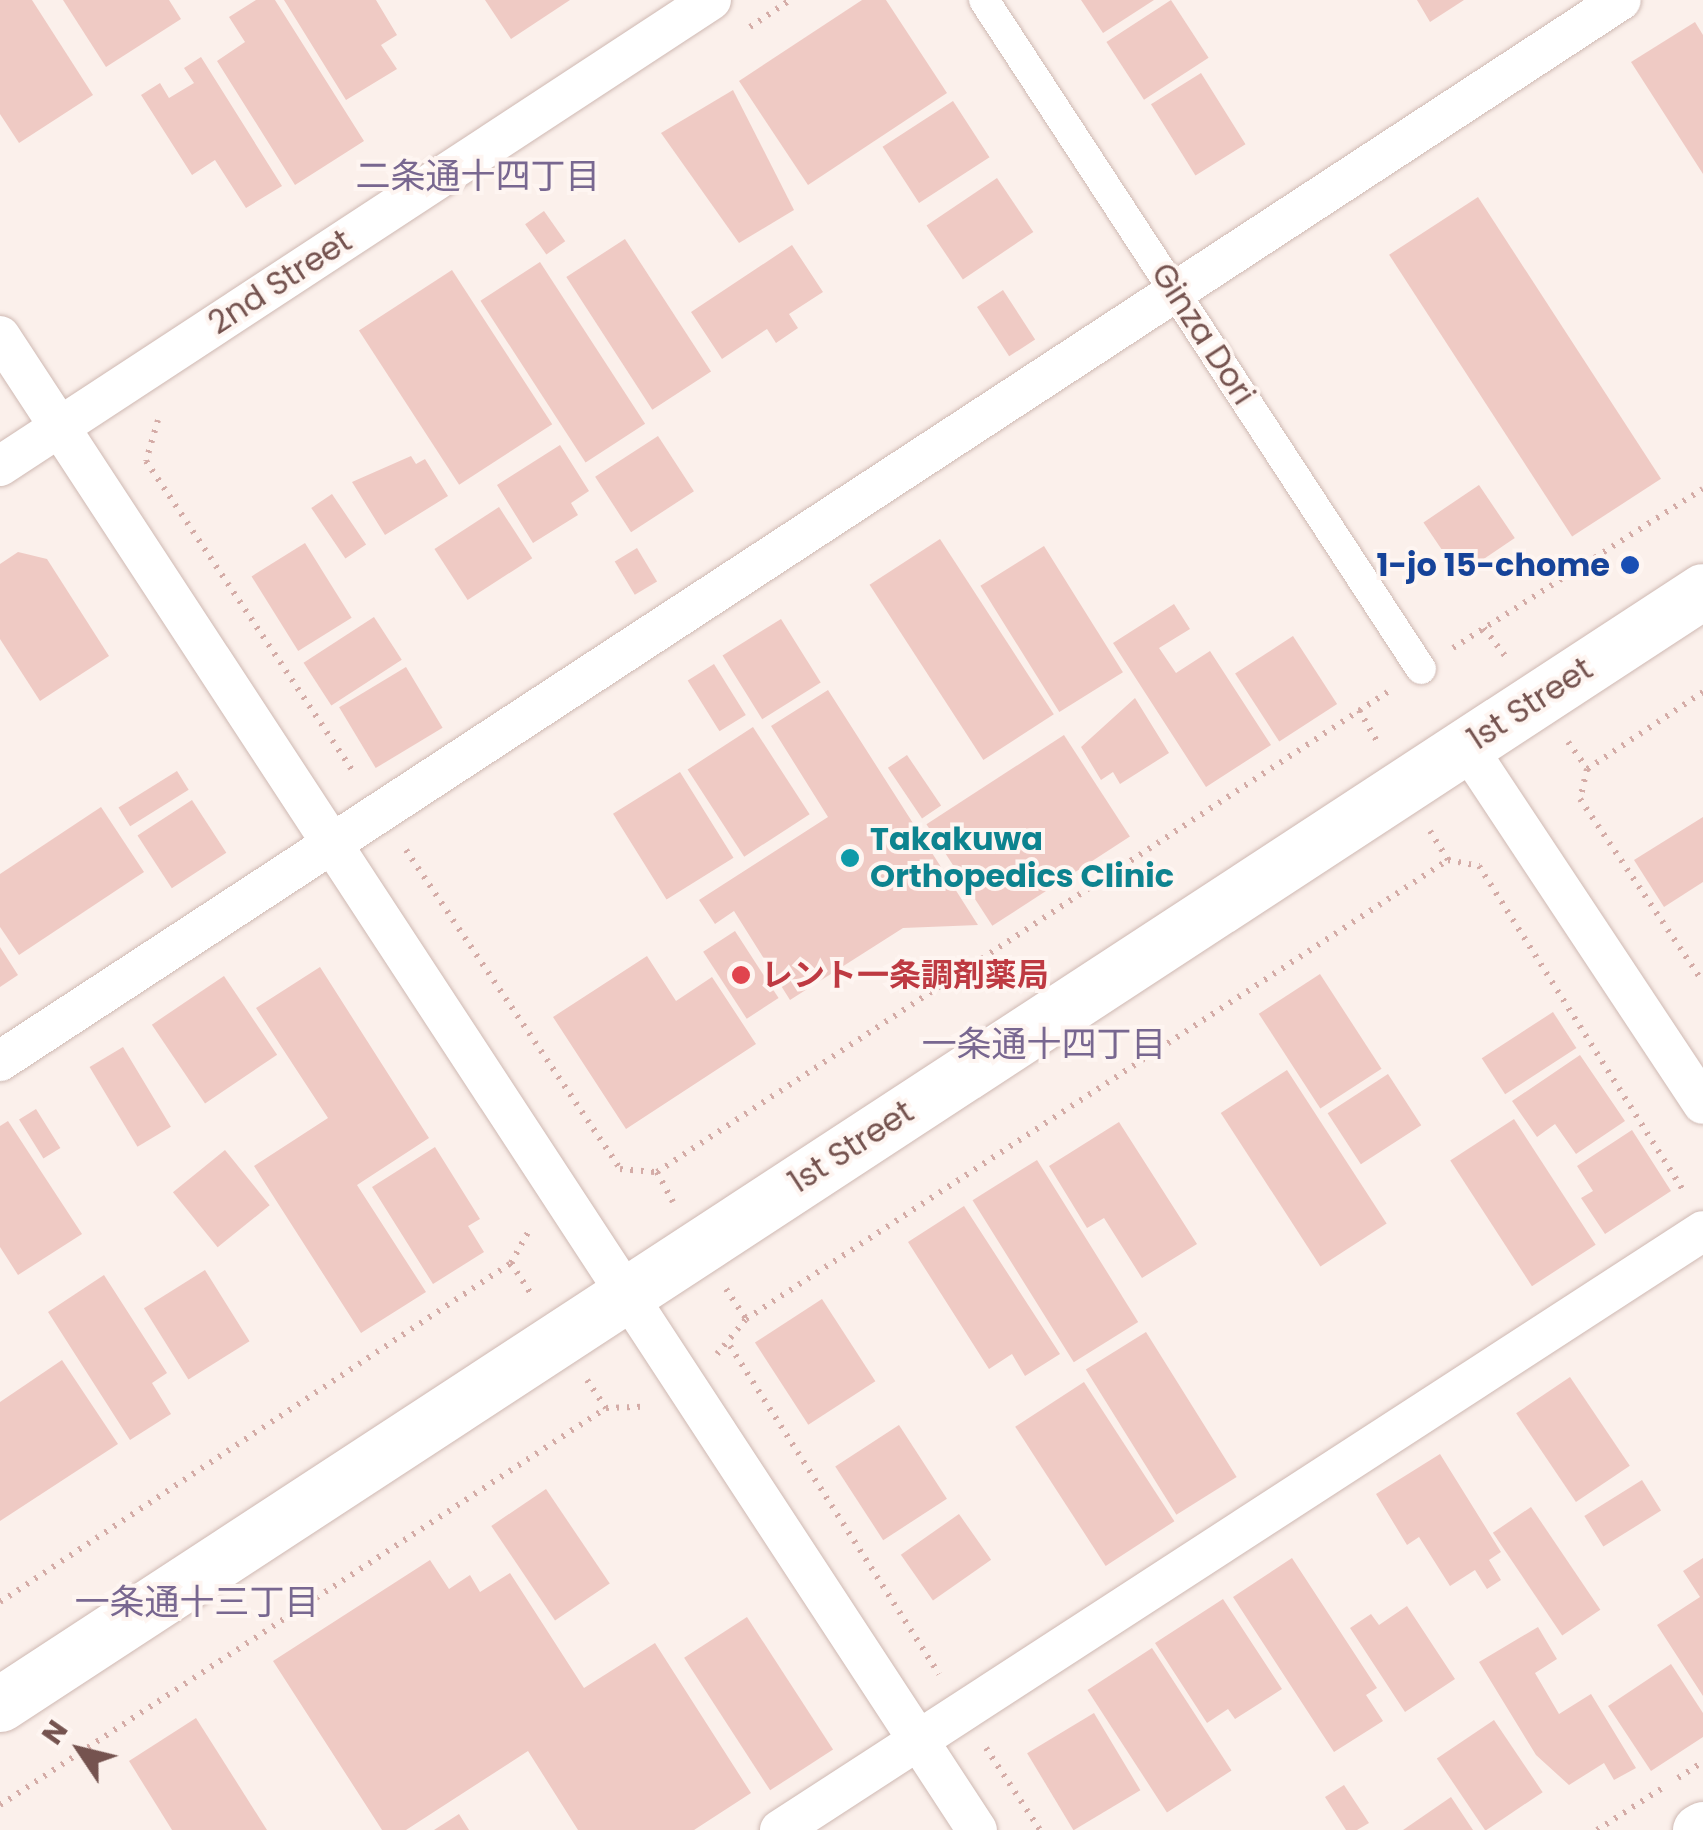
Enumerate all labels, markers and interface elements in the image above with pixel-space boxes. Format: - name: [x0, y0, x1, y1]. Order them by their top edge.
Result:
- district label: 二条通十四丁目: [356, 155, 600, 197]
- street label: 2nd Street: [201, 222, 359, 342]
- street label: Ginza Dori: [1143, 256, 1263, 412]
- place label: 1-jo 15-chome: [1377, 546, 1610, 584]
- marker: 1-jo 15-chome: [1619, 554, 1641, 576]
- street label: 1st Street: [1460, 650, 1600, 758]
- place label: Takakuwa Orthopedics Clinic: [870, 821, 1174, 896]
- marker: Takakuwa Orthopedics Clinic: [839, 847, 861, 869]
- place label: レント一条調剤薬局: [761, 956, 1049, 994]
- marker: レント一条調剤薬局: [730, 964, 752, 986]
- district label: 一条通十四丁目: [922, 1023, 1166, 1065]
- street label: 1st Street: [781, 1093, 921, 1201]
- district label: 一条通十三丁目: [75, 1581, 319, 1623]
- north arrow: [30, 1700, 130, 1800]
- text: N: [33, 1713, 77, 1752]

